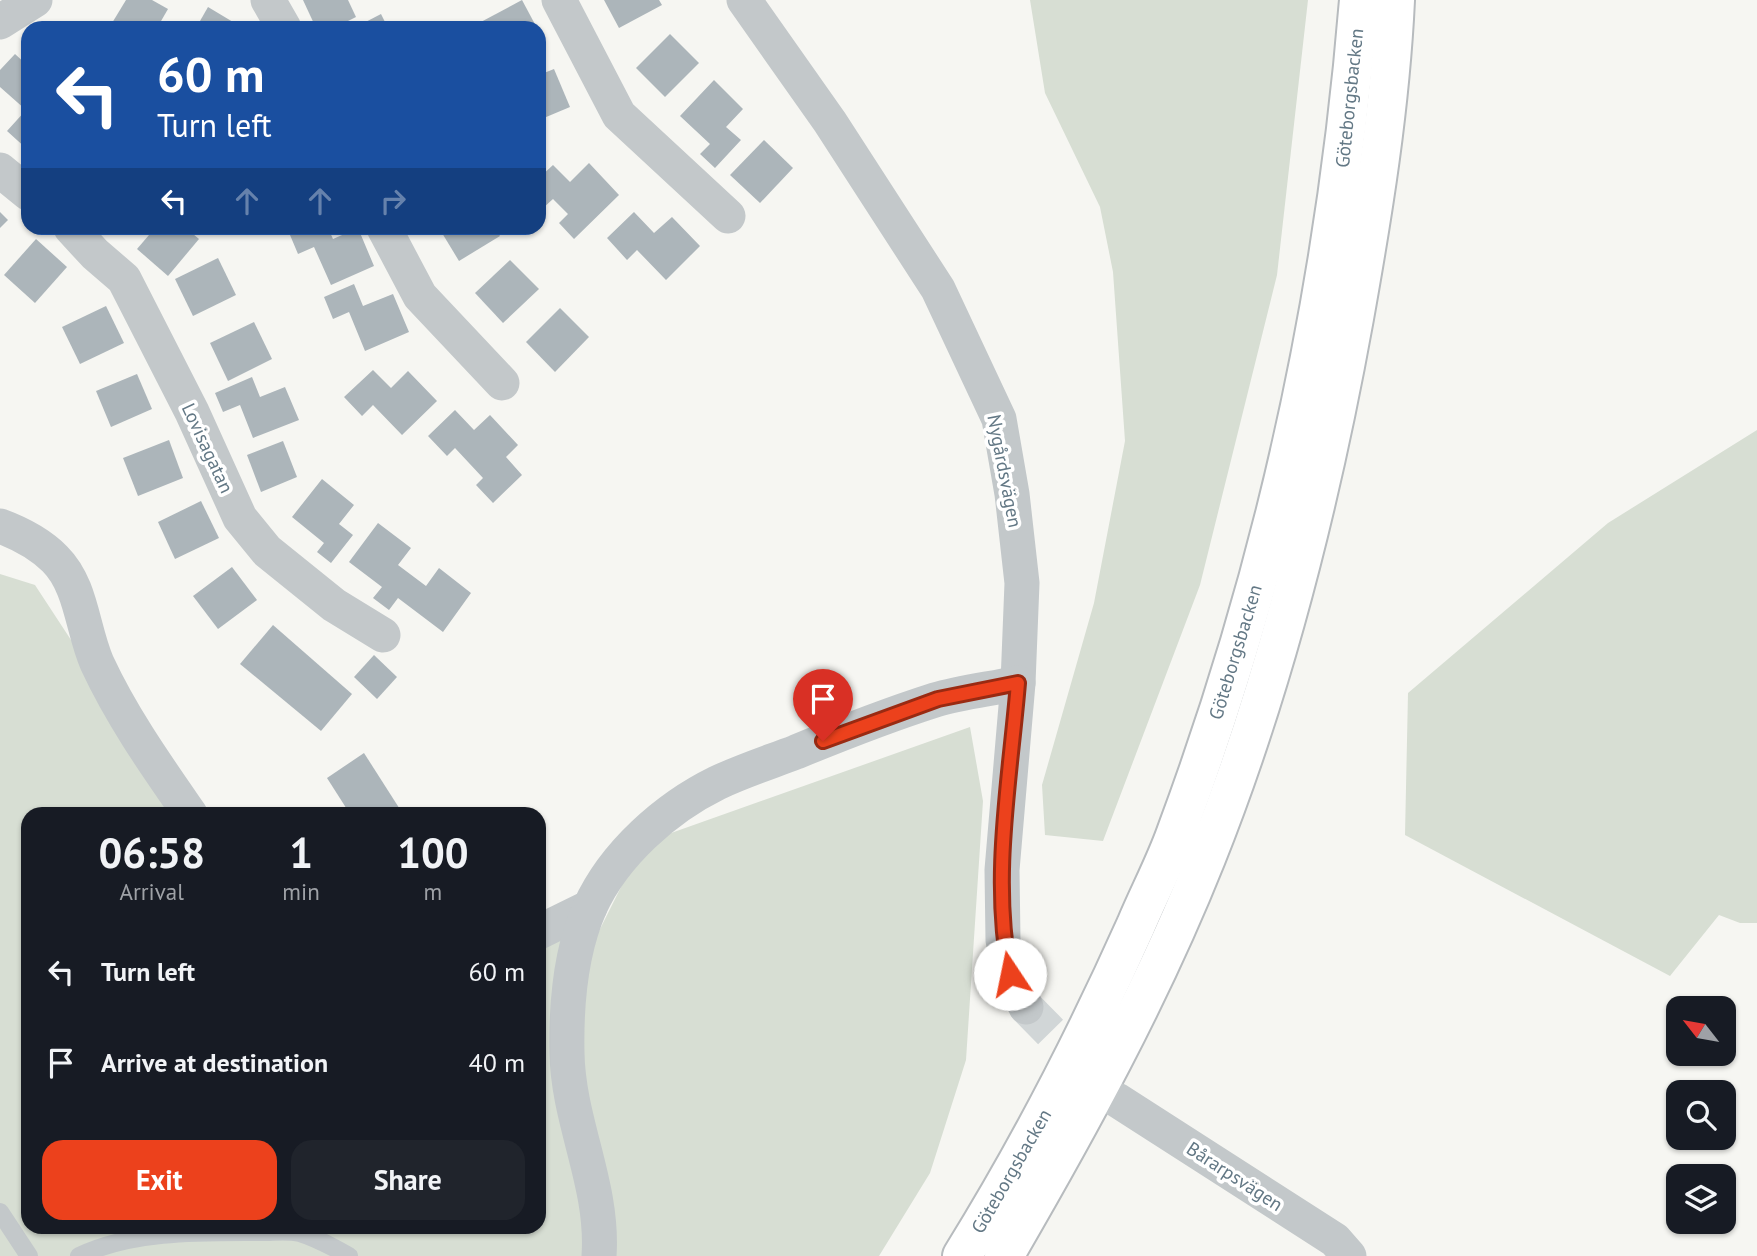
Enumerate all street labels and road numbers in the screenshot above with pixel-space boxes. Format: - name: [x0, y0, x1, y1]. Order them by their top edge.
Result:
- street label: Göteborgsbacken: [1330, 27, 1368, 169]
- street label: Lovisagatan: [177, 399, 239, 497]
- street label: Nygårdsvägen: [982, 412, 1028, 530]
- street label: Göteborgsbacken: [1203, 582, 1267, 722]
- street label: Göteborgsbacken: [966, 1104, 1056, 1238]
- street label: Bårarpsvägen: [1182, 1136, 1288, 1216]

